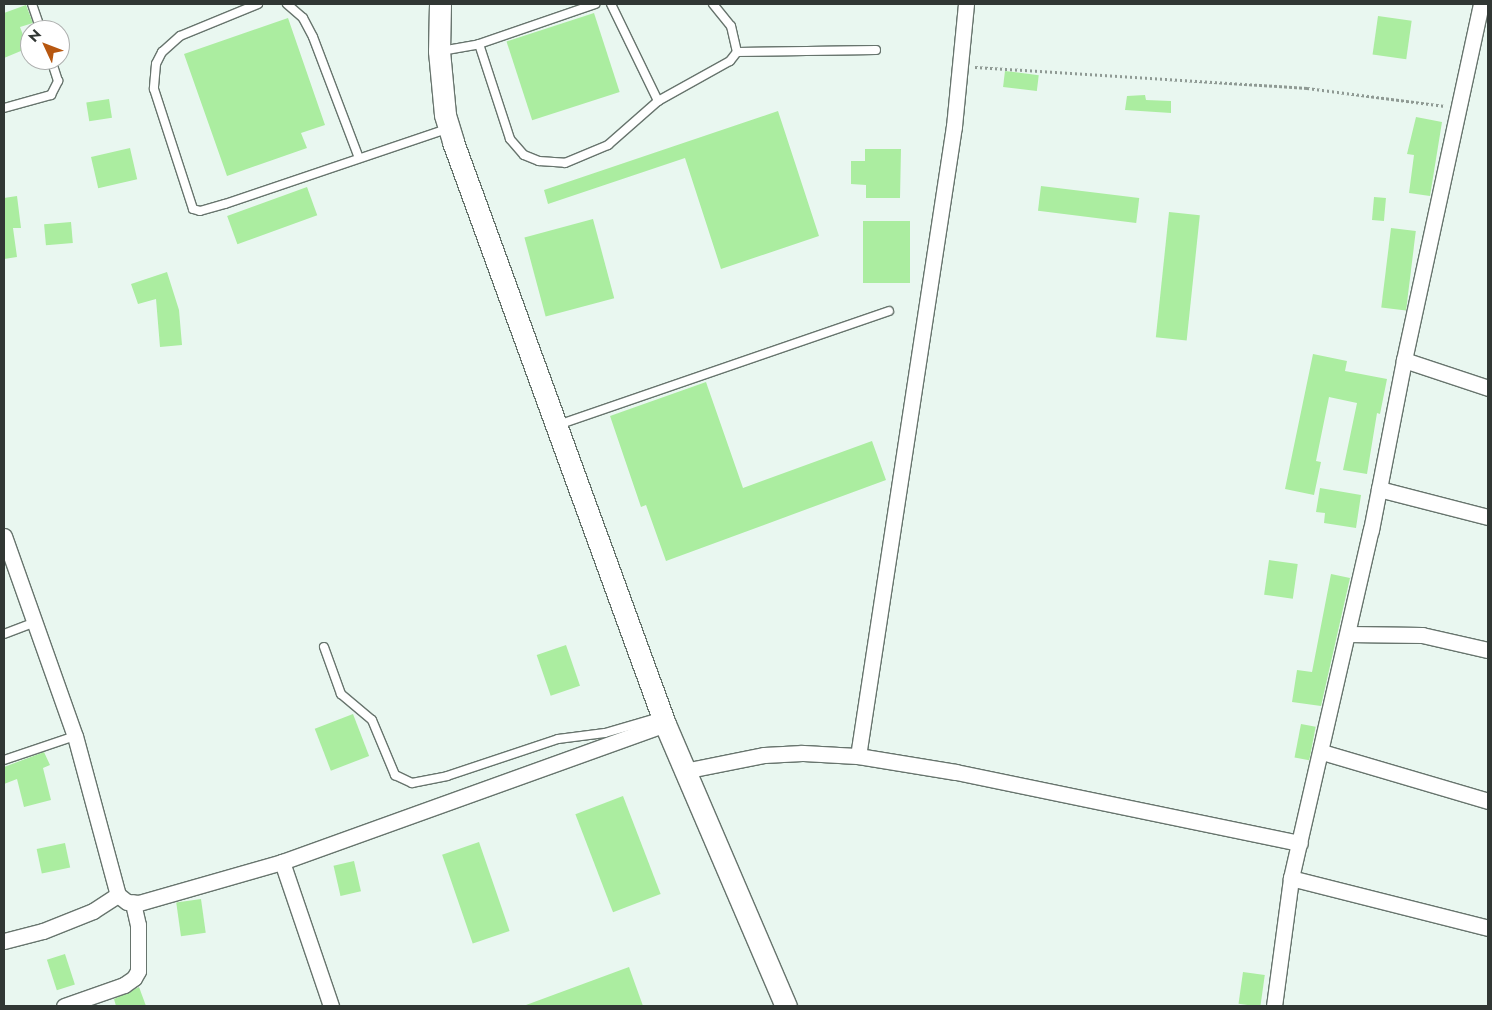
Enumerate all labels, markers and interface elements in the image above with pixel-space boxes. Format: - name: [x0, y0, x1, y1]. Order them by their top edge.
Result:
- north arrow: [20, 20, 70, 70]
- text: N: [24, 25, 46, 46]

